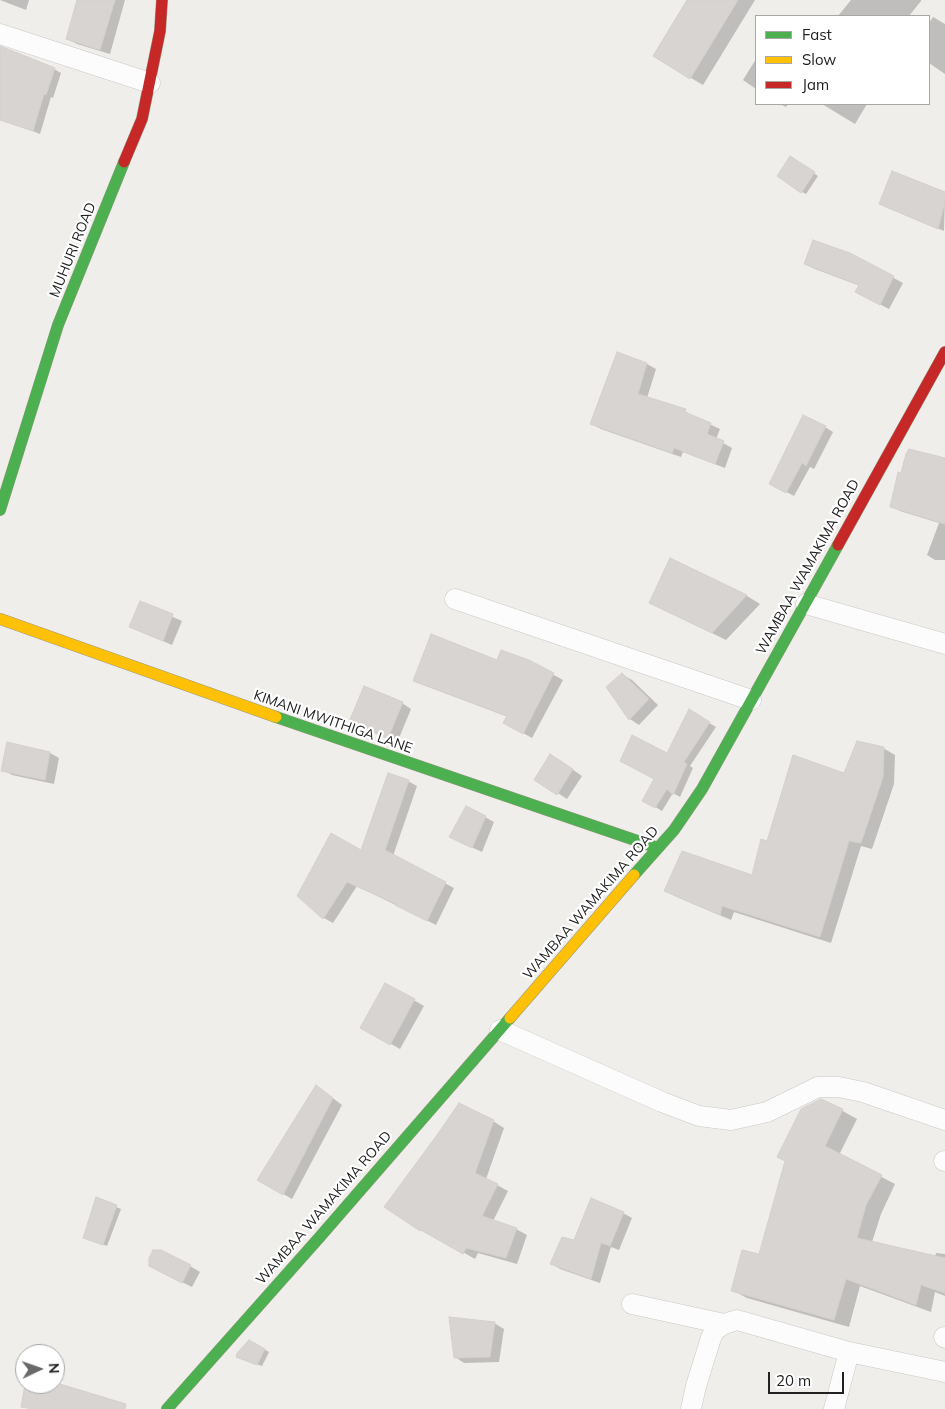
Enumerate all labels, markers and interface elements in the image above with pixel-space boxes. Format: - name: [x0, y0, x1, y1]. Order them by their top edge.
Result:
- legend: [755, 15, 930, 105]
- text: Fast: [802, 25, 832, 44]
- text: Slow: [802, 50, 836, 69]
- text: Jam: [802, 75, 829, 94]
- street label: MUHURI ROAD: [46, 200, 100, 300]
- street label: WAMBAA WAMAKIMA ROAD: [753, 477, 863, 657]
- street label: KIMANI MWITHIGA LANE: [251, 687, 415, 757]
- street label: WAMBAA WAMAKIMA ROAD: [520, 823, 662, 983]
- street label: WAMBAA WAMAKIMA ROAD: [253, 1128, 395, 1288]
- north arrow: [15, 1344, 65, 1394]
- scale bar: [770, 1362, 846, 1394]
- text: N: [45, 1363, 63, 1374]
- text: 20 m: [776, 1371, 811, 1390]

